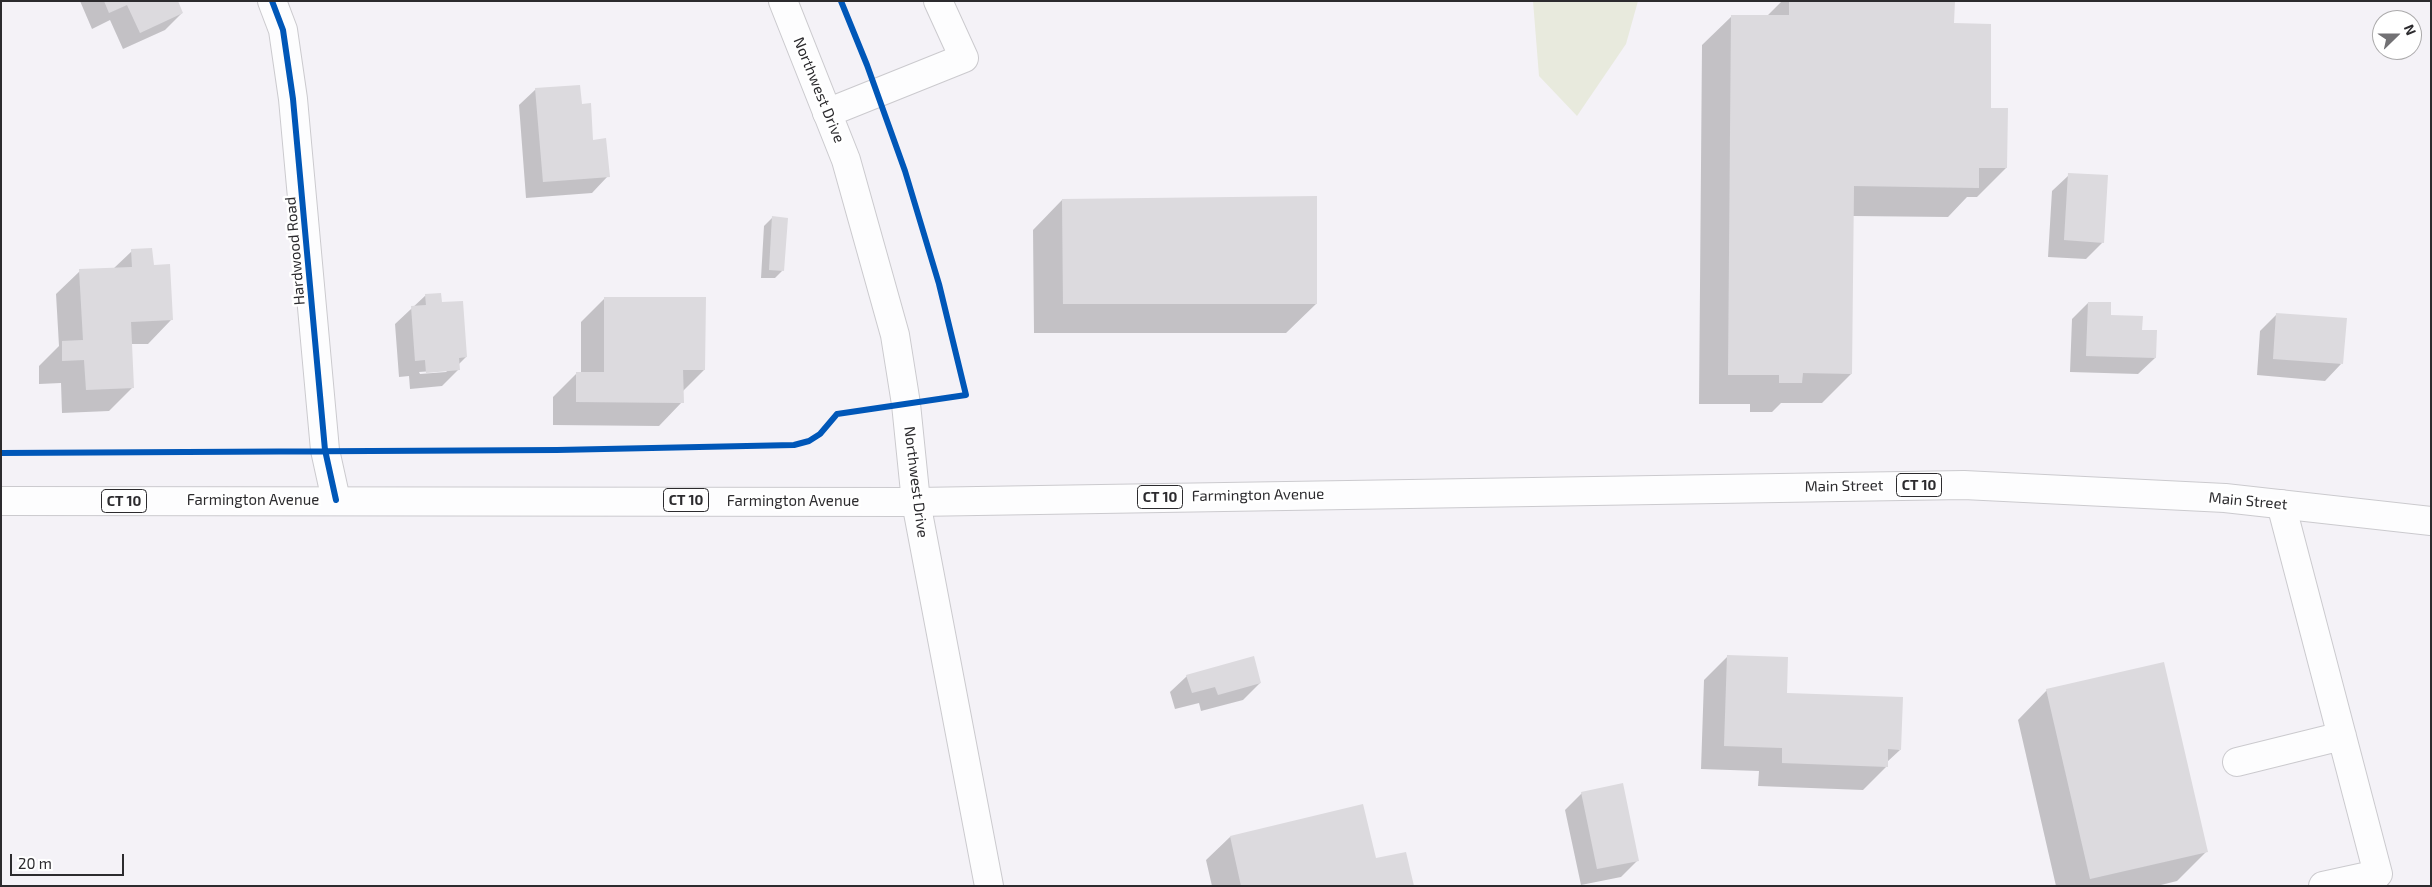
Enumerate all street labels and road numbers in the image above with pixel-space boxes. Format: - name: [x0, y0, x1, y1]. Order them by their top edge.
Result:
- street label: Northwest Drive: [790, 35, 848, 145]
- street label: Hardwood Road: [281, 196, 309, 306]
- street label: Northwest Drive: [900, 425, 932, 539]
- road number: CT 10: [1896, 474, 1942, 496]
- street label: Main Street: [1804, 476, 1884, 496]
- street label: Farmington Avenue: [1192, 485, 1324, 505]
- road number: CT 10: [1138, 486, 1182, 508]
- road number: CT 10: [664, 488, 708, 512]
- street label: Main Street: [2208, 489, 2288, 513]
- road number: CT 10: [102, 490, 146, 512]
- street label: Farmington Avenue: [187, 491, 319, 509]
- street label: Farmington Avenue: [727, 492, 859, 510]

